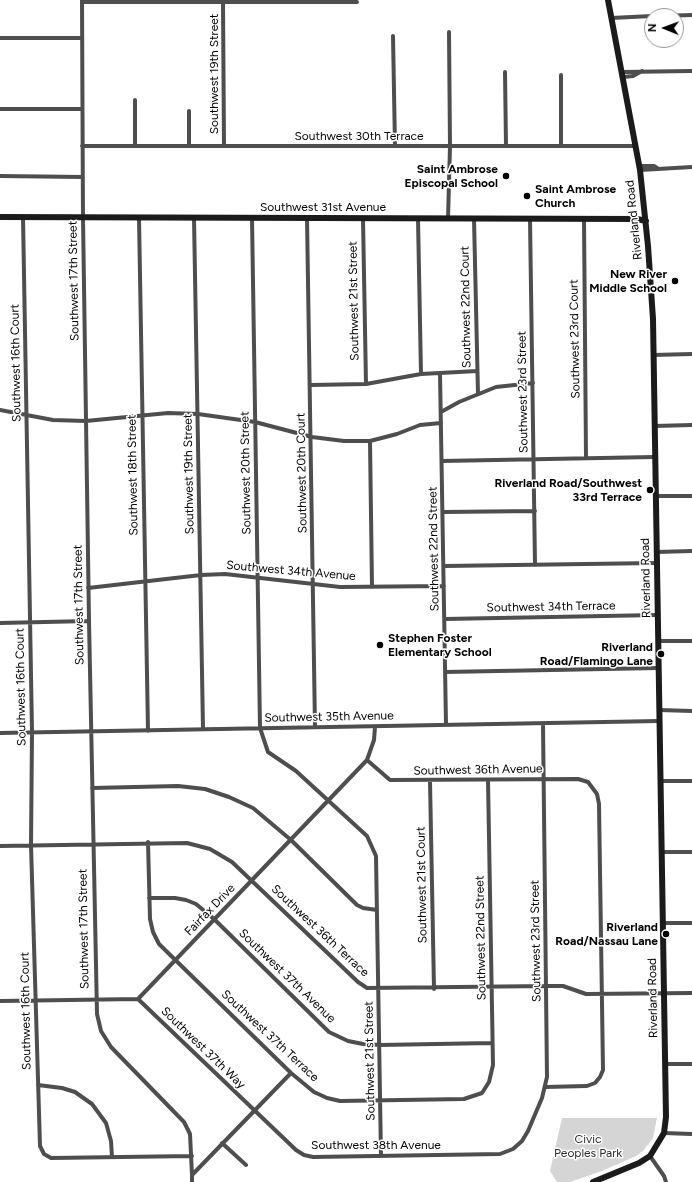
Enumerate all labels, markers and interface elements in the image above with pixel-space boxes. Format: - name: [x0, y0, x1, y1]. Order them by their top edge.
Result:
- north arrow: [644, 8, 684, 48]
- street label: Southwest 19th Street: [207, 14, 221, 134]
- text: N: [646, 23, 659, 32]
- street label: Southwest 30th Terrace: [294, 129, 424, 143]
- place label: Saint Ambrose Episcopal School: [404, 162, 498, 190]
- marker: Saint Ambrose Episcopal School: [501, 171, 511, 181]
- street label: Riverland Road: [623, 179, 645, 261]
- place label: Saint Ambrose Church: [535, 182, 616, 210]
- marker: Saint Ambrose Church: [522, 191, 532, 201]
- street label: Southwest 31st Avenue: [260, 200, 386, 214]
- street label: Southwest 17th Street: [66, 221, 82, 341]
- street label: Southwest 21st Street: [346, 241, 362, 361]
- street label: Southwest 22nd Court: [458, 246, 474, 368]
- place label: New River Middle School: [589, 267, 667, 295]
- marker: New River Middle School: [670, 276, 680, 286]
- street label: Southwest 23rd Court: [567, 279, 583, 399]
- street label: Southwest 16th Court: [8, 304, 24, 422]
- street label: Southwest 23rd Street: [515, 331, 531, 453]
- street label: Southwest 20th Street: [238, 411, 254, 535]
- street label: Southwest 20th Court: [294, 413, 310, 533]
- street label: Southwest 18th Street: [125, 414, 141, 536]
- street label: Southwest 19th Street: [181, 414, 197, 534]
- place label: Riverland Road/Southwest 33rd Terrace: [494, 476, 642, 504]
- marker: Riverland Road/Southwest 33rd Terrace: [645, 485, 655, 495]
- street label: Southwest 22nd Street: [426, 486, 442, 612]
- street label: Riverland Road: [638, 538, 654, 618]
- street label: Southwest 17th Street: [71, 545, 87, 665]
- street label: Southwest 34th Avenue: [226, 558, 356, 584]
- street label: Southwest 34th Terrace: [486, 599, 616, 615]
- street label: Southwest 16th Court: [13, 628, 29, 746]
- place label: Stephen Foster Elementary School: [388, 631, 492, 659]
- marker: Stephen Foster Elementary School: [375, 640, 385, 650]
- place label: Riverland Road/Flamingo Lane: [540, 640, 653, 668]
- marker: Riverland Road/Flamingo Lane: [656, 649, 666, 659]
- street label: Southwest 35th Avenue: [264, 709, 394, 725]
- street label: Southwest 36th Avenue: [413, 762, 543, 778]
- street label: Southwest 21st Court: [414, 827, 430, 943]
- street label: Southwest 17th Street: [76, 869, 92, 989]
- street label: Southwest 22nd Street: [473, 875, 489, 1001]
- street label: Southwest 23rd Street: [528, 880, 544, 1002]
- street label: Fairfax Drive: [182, 881, 238, 939]
- street label: Southwest 36th Terrace: [268, 882, 372, 980]
- place label: Riverland Road/Nassau Lane: [555, 920, 658, 948]
- street label: Southwest 37th Avenue: [236, 926, 338, 1026]
- marker: Riverland Road/Nassau Lane: [661, 929, 671, 939]
- street label: Southwest 16th Court: [18, 952, 34, 1070]
- street label: Riverland Road: [645, 958, 661, 1038]
- street label: Southwest 37th Terrace: [218, 987, 322, 1085]
- street label: Southwest 21st Street: [362, 1001, 378, 1121]
- street label: Southwest 37th Way: [158, 1004, 248, 1092]
- park label: Civic Peoples Park: [554, 1132, 622, 1160]
- street label: Southwest 38th Avenue: [311, 1138, 441, 1152]

